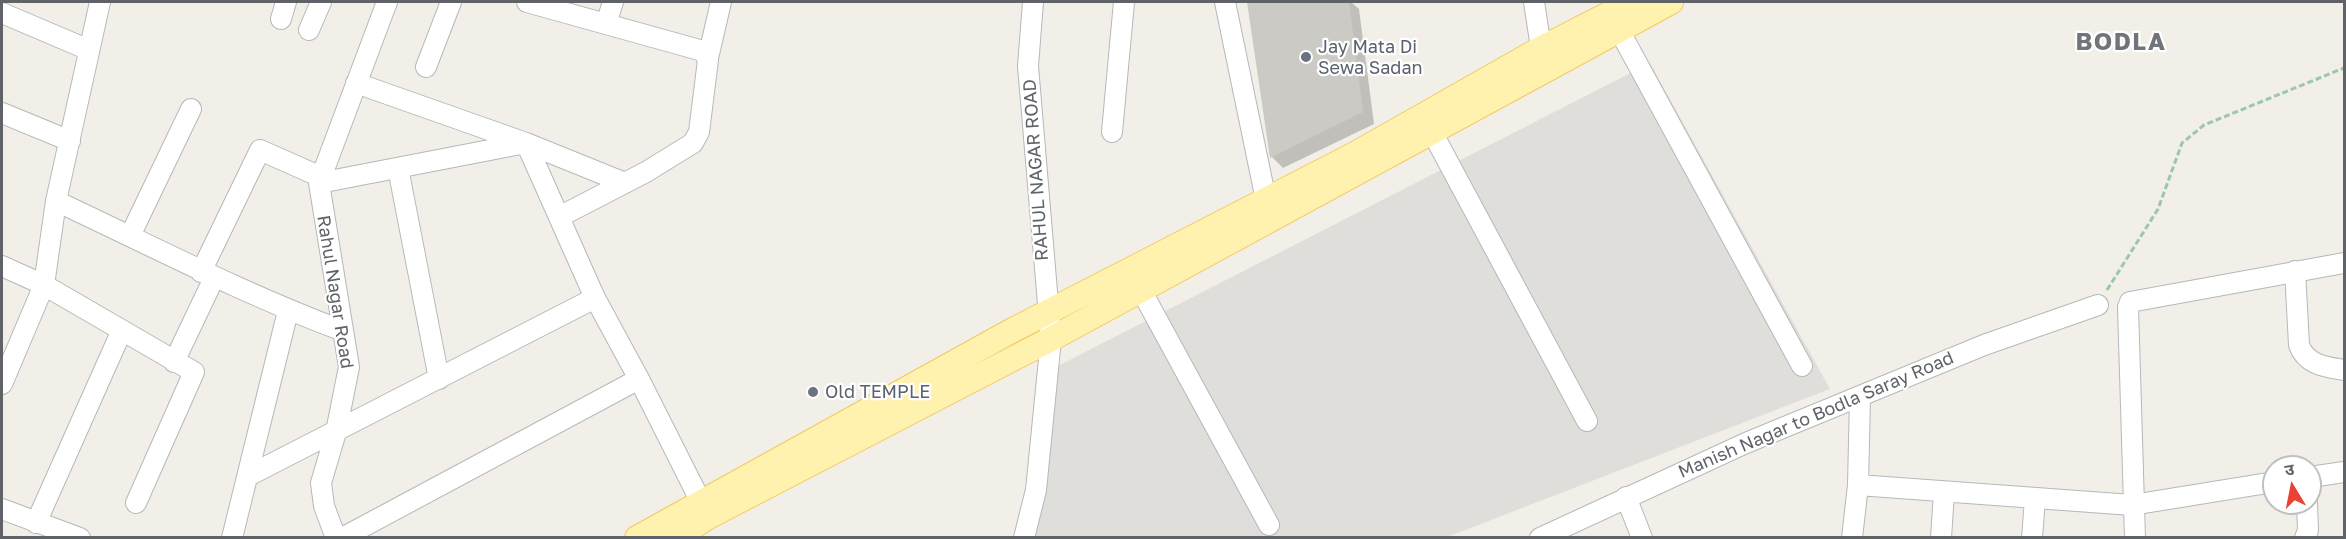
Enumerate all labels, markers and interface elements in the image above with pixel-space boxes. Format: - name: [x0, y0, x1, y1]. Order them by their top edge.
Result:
- district label: BODLA: [2075, 28, 2167, 56]
- place label: Jay Mata Di Sewa Sadan: [1318, 36, 1423, 78]
- marker: Jay Mata Di Sewa Sadan: [1299, 50, 1313, 64]
- street label: RAHUL NAGAR ROAD: [1019, 78, 1053, 262]
- street label: Rahul Nagar Road: [312, 214, 358, 370]
- street label: Manish Nagar to Bodla Saray Road: [1675, 347, 1957, 483]
- place label: Old TEMPLE: [825, 381, 930, 403]
- marker: Old TEMPLE: [806, 385, 820, 399]
- north arrow: [2262, 455, 2322, 515]
- text: उ: [2283, 459, 2296, 480]

